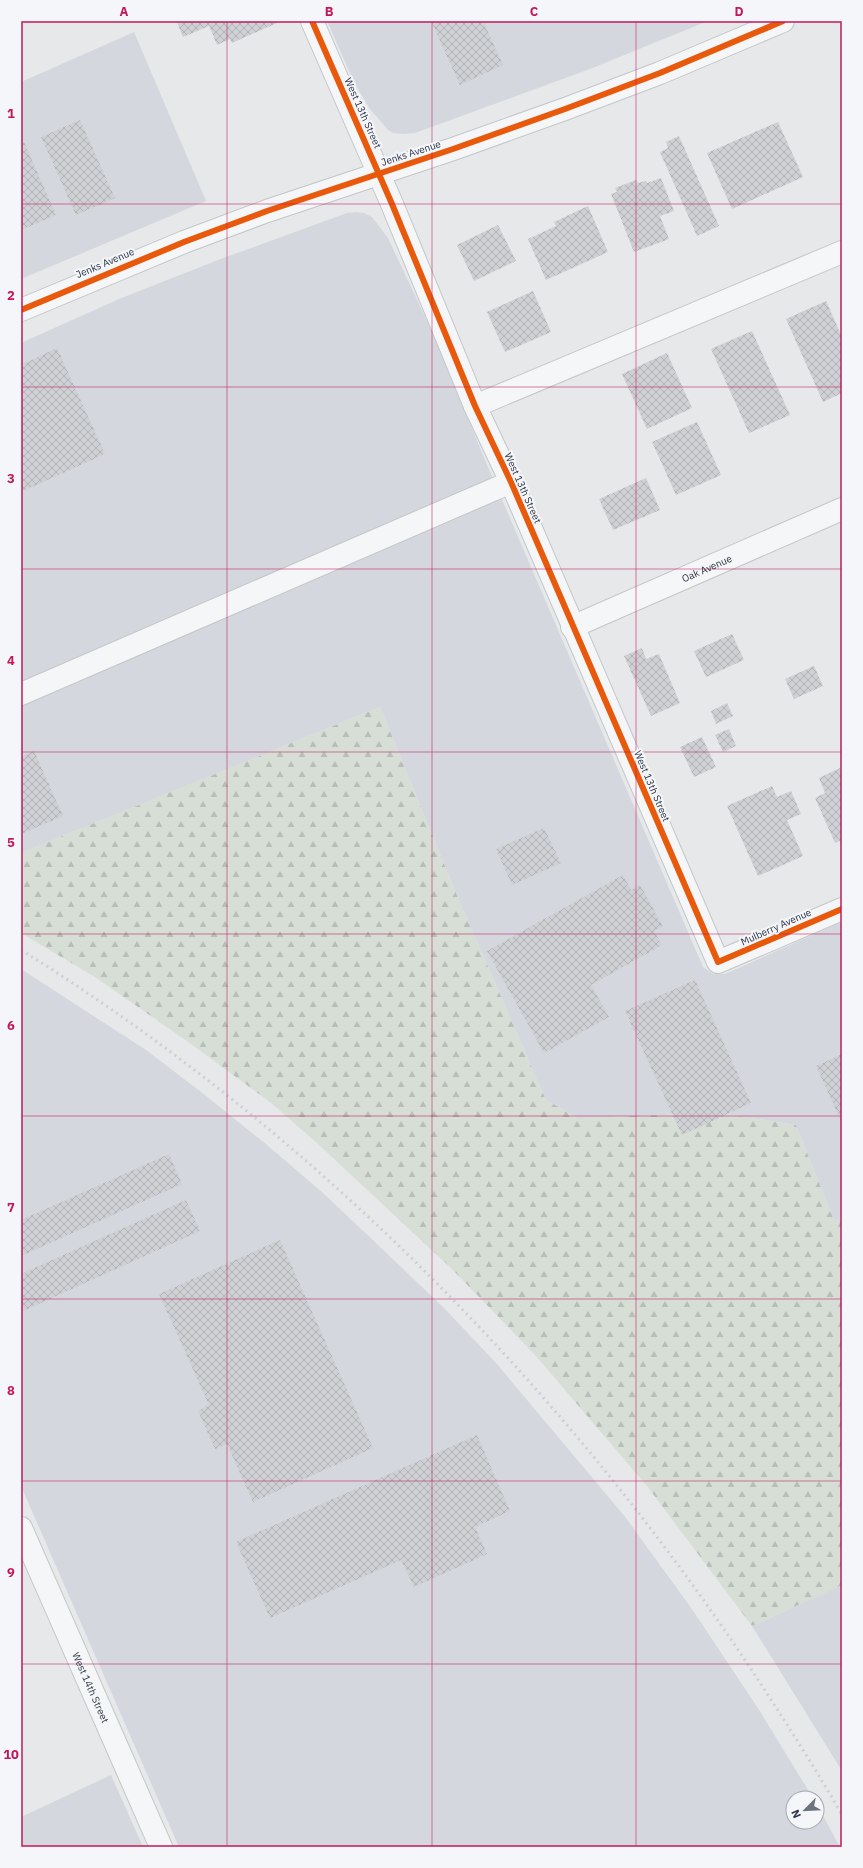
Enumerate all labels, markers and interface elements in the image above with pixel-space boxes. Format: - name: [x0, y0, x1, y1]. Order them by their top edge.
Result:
- text: A: [120, 3, 129, 20]
- text: B: [325, 3, 334, 20]
- text: C: [530, 3, 539, 20]
- text: D: [734, 3, 744, 20]
- street label: West 13th Street: [342, 76, 385, 151]
- text: 1: [7, 105, 15, 122]
- street label: Jenks Avenue: [379, 137, 443, 169]
- street label: Jenks Avenue: [74, 245, 137, 281]
- text: 2: [7, 287, 15, 304]
- street label: West 13th Street: [502, 451, 545, 526]
- text: 3: [7, 470, 15, 487]
- street label: Oak Avenue: [680, 551, 734, 585]
- text: 4: [7, 652, 15, 669]
- street label: West 13th Street: [631, 749, 673, 824]
- text: 5: [7, 834, 15, 851]
- street label: Mulberry Avenue: [739, 905, 814, 948]
- text: 6: [7, 1017, 15, 1034]
- text: 7: [7, 1199, 15, 1216]
- text: 8: [7, 1382, 15, 1399]
- text: 9: [7, 1564, 15, 1581]
- street label: West 14th Street: [70, 1650, 112, 1725]
- text: 10: [3, 1746, 19, 1763]
- north arrow: [785, 1790, 825, 1830]
- text: N: [788, 1808, 804, 1821]

